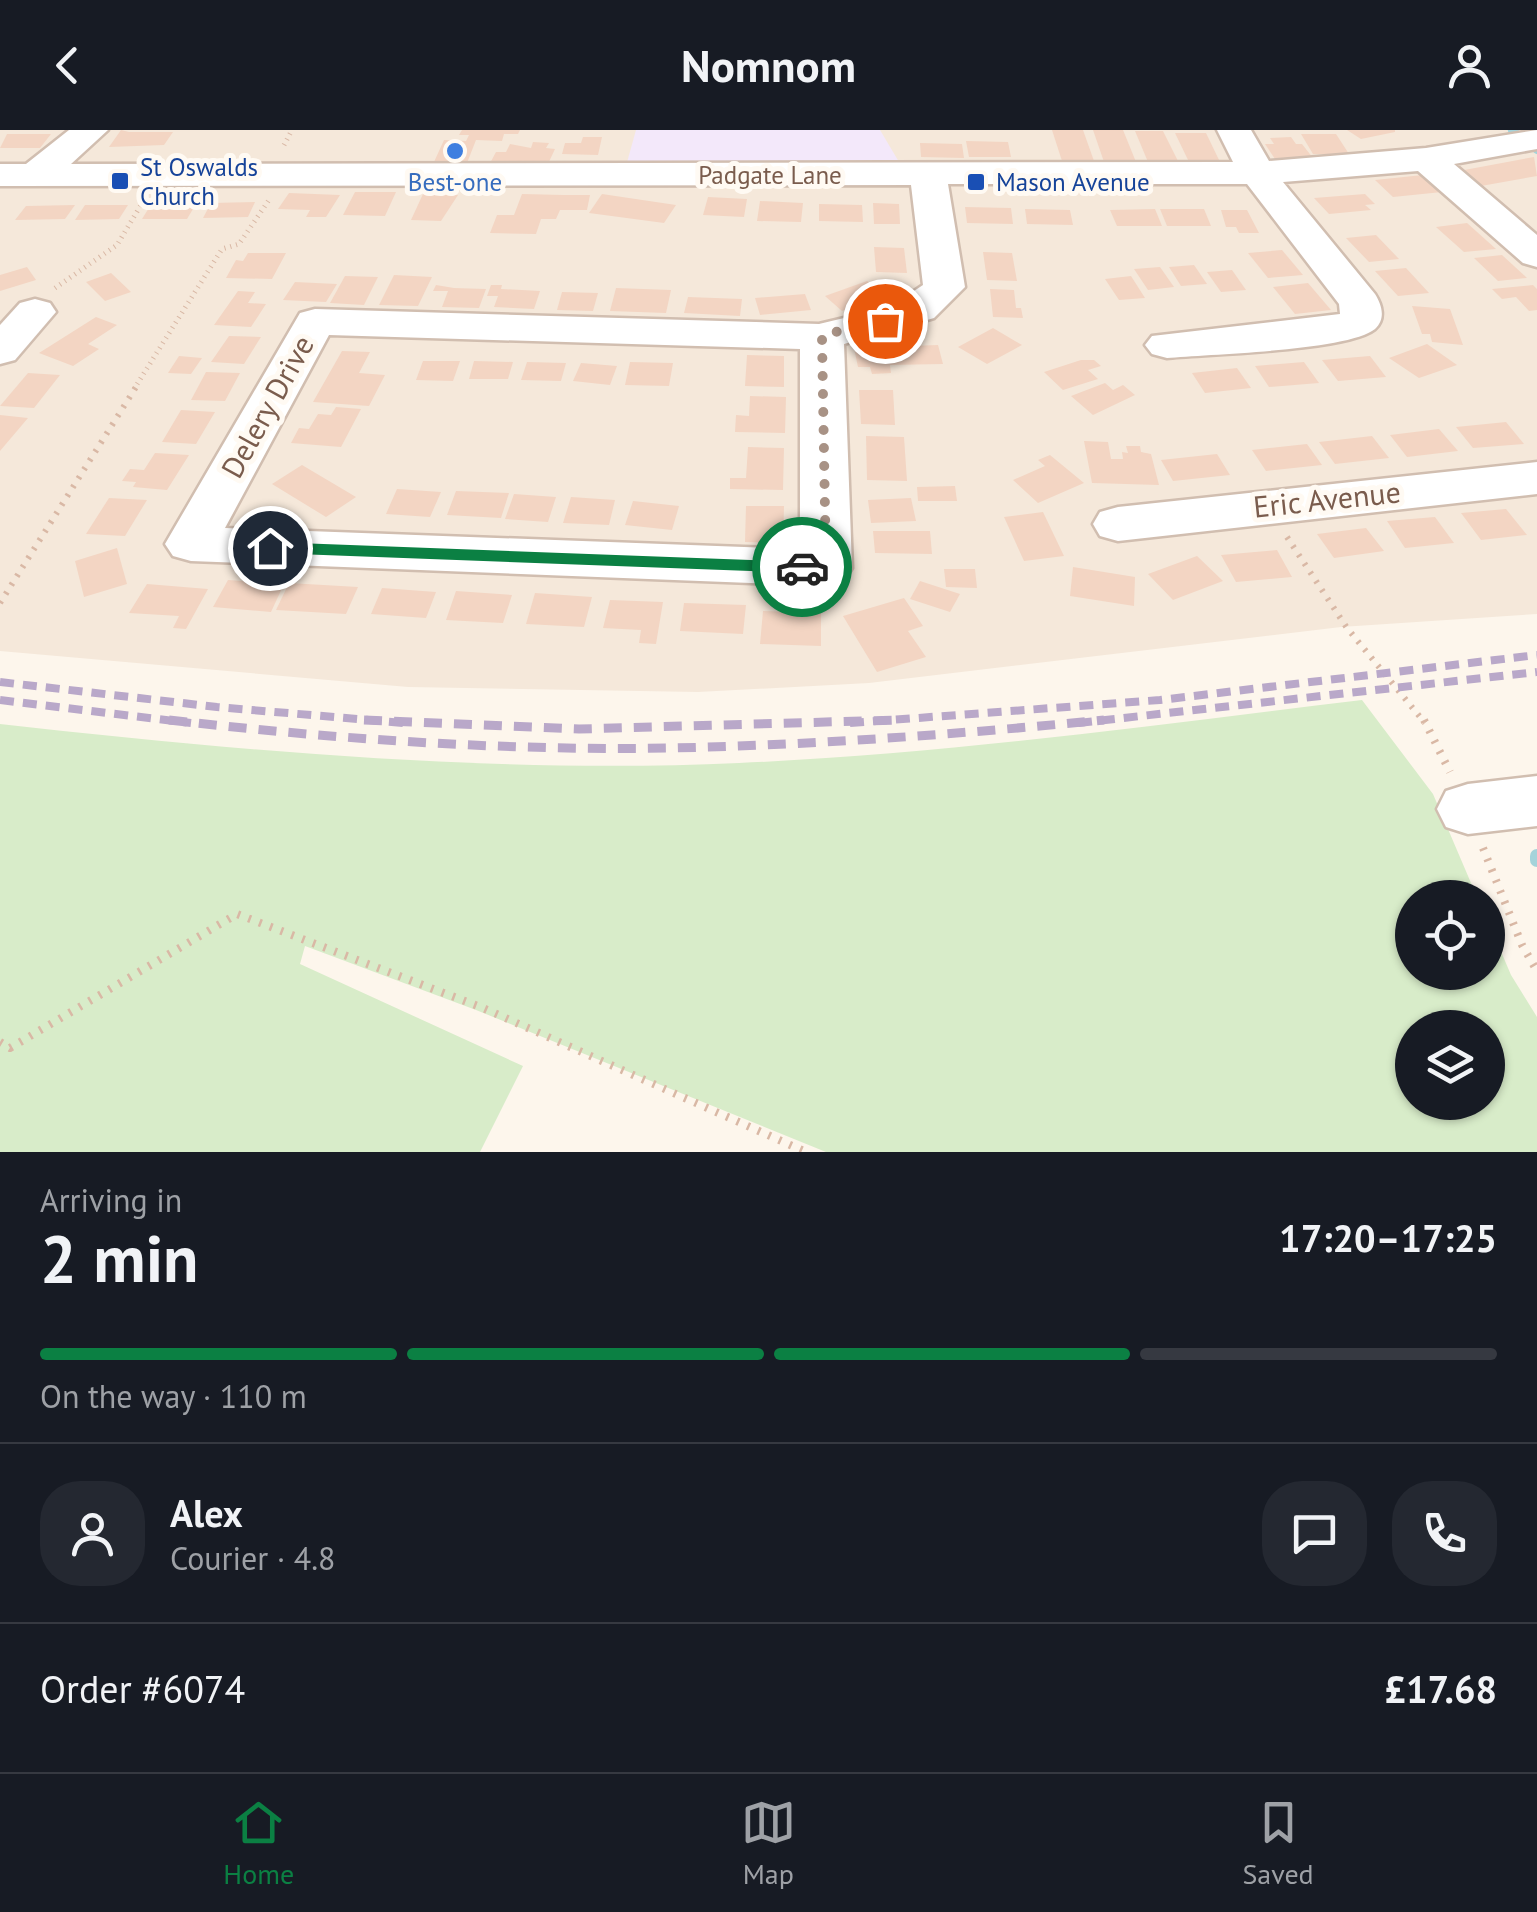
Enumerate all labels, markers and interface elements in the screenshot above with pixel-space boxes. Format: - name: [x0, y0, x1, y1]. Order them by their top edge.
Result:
- text: Nomnom: [681, 36, 856, 94]
- icon: back: [40, 38, 95, 93]
- icon: person: [1442, 38, 1497, 93]
- marker: Best-one: [444, 140, 466, 162]
- place label: St Oswalds Church: [140, 151, 258, 212]
- street label: Padgate Lane: [698, 159, 842, 191]
- place label: Best-one: [408, 166, 502, 198]
- place label: Mason Avenue: [996, 166, 1150, 198]
- marker: St Oswalds Church: [109, 170, 131, 192]
- marker: Mason Avenue: [965, 171, 987, 193]
- pin: [843, 279, 928, 364]
- icon: bag: [858, 294, 913, 349]
- street label: Delery Drive: [212, 328, 322, 484]
- street label: Eric Avenue: [1251, 471, 1402, 526]
- pin: [228, 506, 313, 591]
- courier: [752, 517, 852, 617]
- icon: home: [243, 521, 298, 576]
- icon: car: [775, 540, 830, 595]
- map controls: [1395, 880, 1505, 1120]
- button: locate: [1395, 880, 1505, 990]
- button: layers: [1395, 1010, 1505, 1120]
- text: Arriving in: [40, 1179, 182, 1221]
- text: 17:20–17:25: [1279, 1213, 1497, 1262]
- text: 2 min: [40, 1216, 199, 1300]
- text: On the way · 110 m: [40, 1375, 307, 1417]
- button: person: [40, 1481, 145, 1586]
- button: chat: [1262, 1481, 1367, 1586]
- button: phone: [1392, 1481, 1497, 1586]
- text: Alex: [170, 1488, 243, 1537]
- text: Courier · 4.8: [170, 1537, 336, 1579]
- text: Order #6074: [40, 1664, 245, 1713]
- text: £17.68: [1384, 1664, 1497, 1713]
- tab: Home: [223, 1795, 294, 1892]
- tab: Map: [741, 1795, 796, 1892]
- tab: Saved: [1242, 1795, 1314, 1892]

